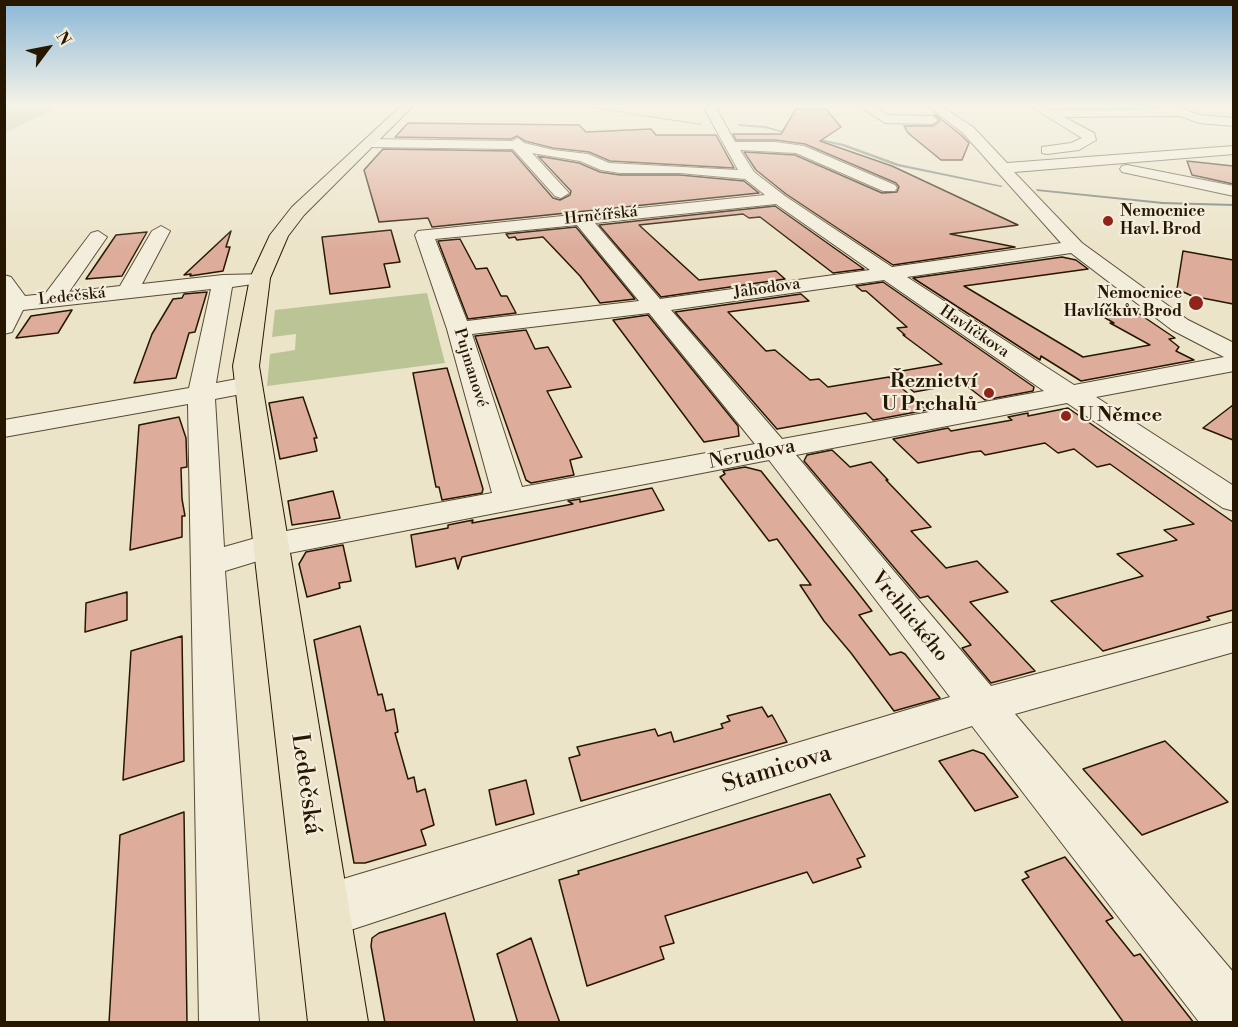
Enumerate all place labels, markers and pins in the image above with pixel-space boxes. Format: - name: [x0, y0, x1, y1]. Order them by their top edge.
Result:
- place label: Nemocnice Havl. Brod: [1120, 202, 1205, 240]
- marker: Nemocnice Havl. Brod: [1101, 214, 1115, 228]
- place label: Nemocnice Havlíčkův Brod: [1064, 284, 1182, 322]
- marker: Nemocnice Havlíčkův Brod: [1187, 294, 1205, 312]
- place label: Řeznictví U Prchalů: [882, 370, 977, 417]
- marker: Řeznictví U Prchalů: [982, 386, 996, 400]
- place label: U Němce: [1078, 404, 1162, 428]
- marker: U Němce: [1059, 409, 1073, 423]

